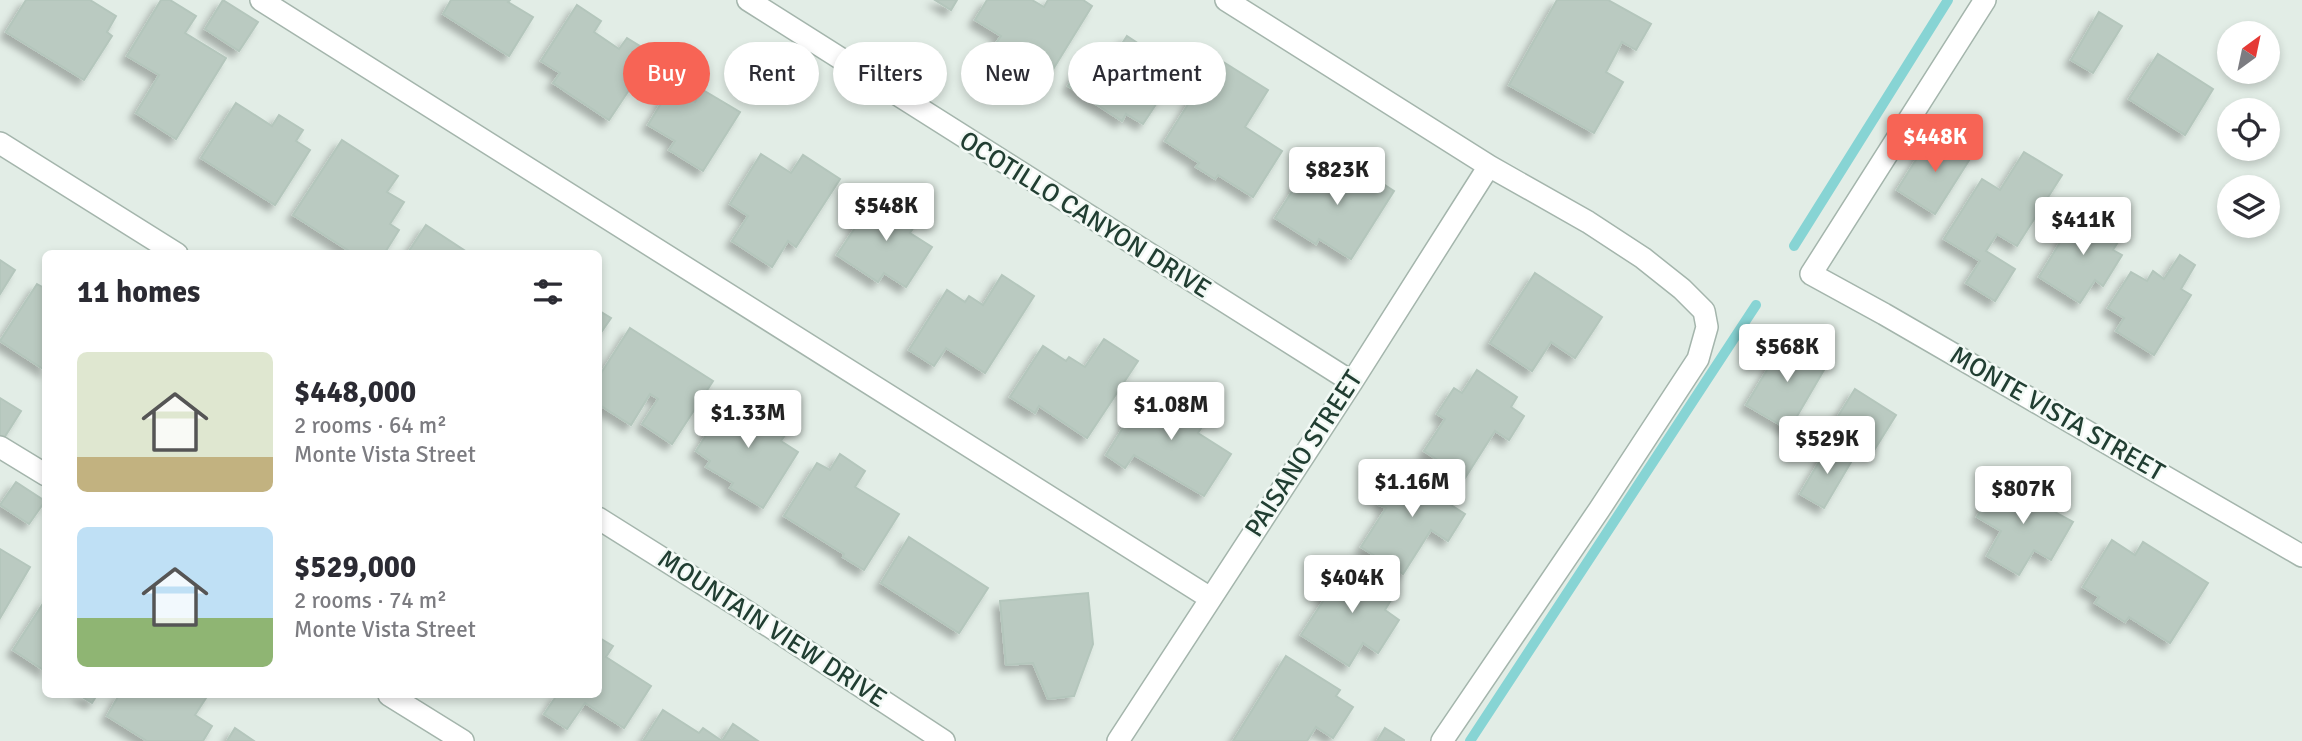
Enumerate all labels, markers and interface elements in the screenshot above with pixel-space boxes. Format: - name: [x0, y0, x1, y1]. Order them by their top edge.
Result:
- north arrow: [2217, 21, 2280, 84]
- map controls: [2217, 21, 2280, 238]
- chip: Buy: [623, 42, 710, 105]
- chip: Rent: [724, 42, 819, 105]
- chip: Filters: [833, 42, 947, 105]
- chip: New: [961, 42, 1054, 105]
- chip: Apartment: [1068, 42, 1226, 105]
- button: locate: [2217, 98, 2280, 161]
- pin: $448K: [1886, 114, 1984, 174]
- text: $448K: [1903, 122, 1967, 151]
- street label: OCOTILLO CANYON DRIVE: [953, 124, 1217, 306]
- pin: $823K: [1288, 148, 1386, 207]
- text: $823K: [1305, 155, 1369, 184]
- button: layers: [2217, 175, 2280, 238]
- pin: $548K: [837, 184, 935, 243]
- text: $548K: [854, 191, 918, 220]
- pin: $411K: [2034, 198, 2132, 257]
- text: $411K: [2051, 205, 2115, 234]
- icon: filters: [529, 273, 567, 311]
- text: 11 homes: [77, 274, 200, 311]
- pin: $568K: [1738, 324, 1836, 384]
- text: $568K: [1755, 332, 1819, 361]
- street label: MONTE VISTA STREET: [1944, 340, 2170, 489]
- street label: PAISANO STREET: [1238, 365, 1370, 543]
- text: $448,000: [294, 374, 416, 411]
- icon: home: [133, 380, 217, 464]
- pin: $1.08M: [1114, 382, 1228, 442]
- text: $1.08M: [1133, 390, 1209, 419]
- pin: $1.33M: [691, 391, 805, 450]
- text: $1.33M: [710, 398, 786, 427]
- text: 2 rooms · 64 m²: [294, 411, 447, 440]
- pin: $529K: [1778, 416, 1876, 476]
- text: $529K: [1795, 424, 1859, 453]
- text: Monte Vista Street: [294, 440, 476, 469]
- pin: $1.16M: [1355, 460, 1469, 519]
- pin: $807K: [1974, 466, 2072, 526]
- text: $1.16M: [1374, 467, 1450, 496]
- text: $807K: [1991, 474, 2055, 503]
- street label: MOUNTAIN VIEW DRIVE: [652, 543, 892, 715]
- text: $529,000: [294, 549, 416, 586]
- icon: home: [133, 555, 217, 639]
- pin: $404K: [1303, 556, 1401, 615]
- text: $404K: [1320, 563, 1384, 592]
- text: 2 rooms · 74 m²: [294, 586, 447, 615]
- text: Monte Vista Street: [294, 615, 476, 644]

